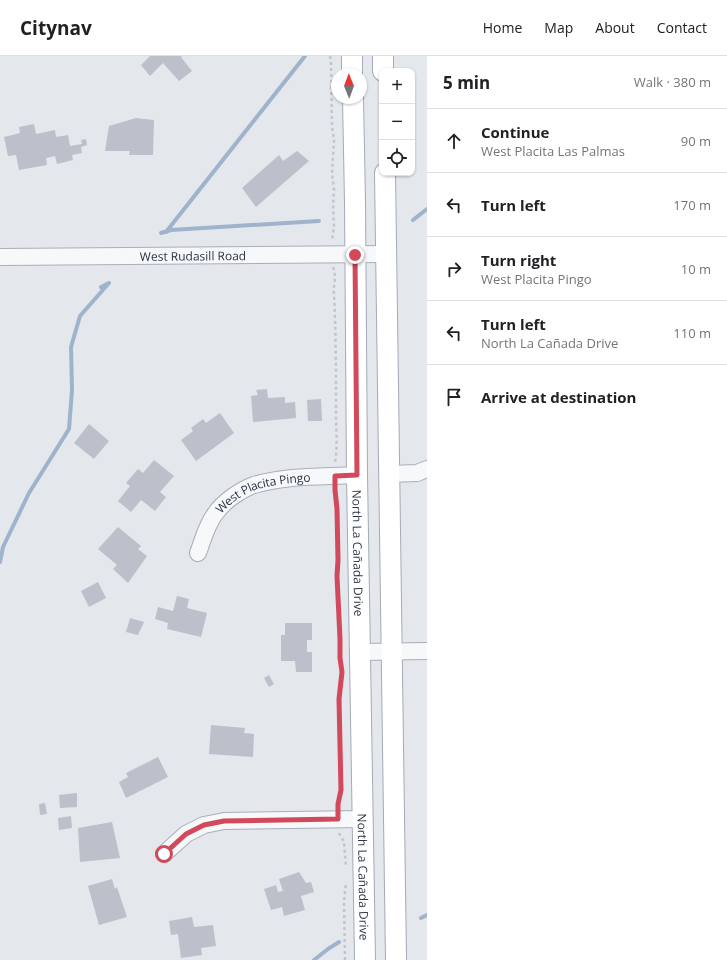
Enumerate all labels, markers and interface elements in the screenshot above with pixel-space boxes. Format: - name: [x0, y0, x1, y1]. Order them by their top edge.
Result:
- text: Citynav: [20, 15, 92, 41]
- text: Home: [483, 18, 522, 37]
- text: Map: [544, 18, 573, 37]
- text: About: [595, 18, 635, 37]
- text: Contact: [657, 18, 707, 37]
- north arrow: [331, 68, 367, 104]
- map controls: [379, 68, 415, 176]
- button: +: [379, 68, 415, 104]
- text: 5 min: [443, 71, 490, 94]
- text: Walk · 380 m: [634, 73, 711, 91]
- button: −: [379, 104, 415, 140]
- text: Continue: [481, 122, 549, 142]
- icon: ahead: [443, 130, 465, 152]
- text: 90 m: [681, 132, 711, 150]
- button: locate: [379, 140, 415, 176]
- text: West Placita Las Palmas: [481, 142, 625, 160]
- icon: left: [443, 194, 465, 216]
- text: Turn left: [481, 195, 546, 215]
- text: 170 m: [673, 196, 711, 214]
- route end: [346, 246, 364, 264]
- street label: West Rudasill Road: [140, 247, 246, 264]
- text: Turn right: [481, 250, 556, 270]
- icon: right: [443, 258, 465, 280]
- text: 10 m: [681, 260, 711, 278]
- text: West Placita Pingo: [481, 270, 592, 288]
- text: Turn left: [481, 314, 546, 334]
- icon: left: [443, 322, 465, 344]
- text: 110 m: [673, 324, 711, 342]
- text: North La Cañada Drive: [481, 334, 618, 352]
- icon: arrive: [443, 386, 465, 408]
- text: Arrive at destination: [481, 387, 636, 407]
- street label: West Placita Pingo: [211, 468, 311, 516]
- street label: North La Cañada Drive: [349, 489, 368, 617]
- street label: North La Cañada Drive: [354, 813, 373, 941]
- route start: [155, 845, 173, 863]

